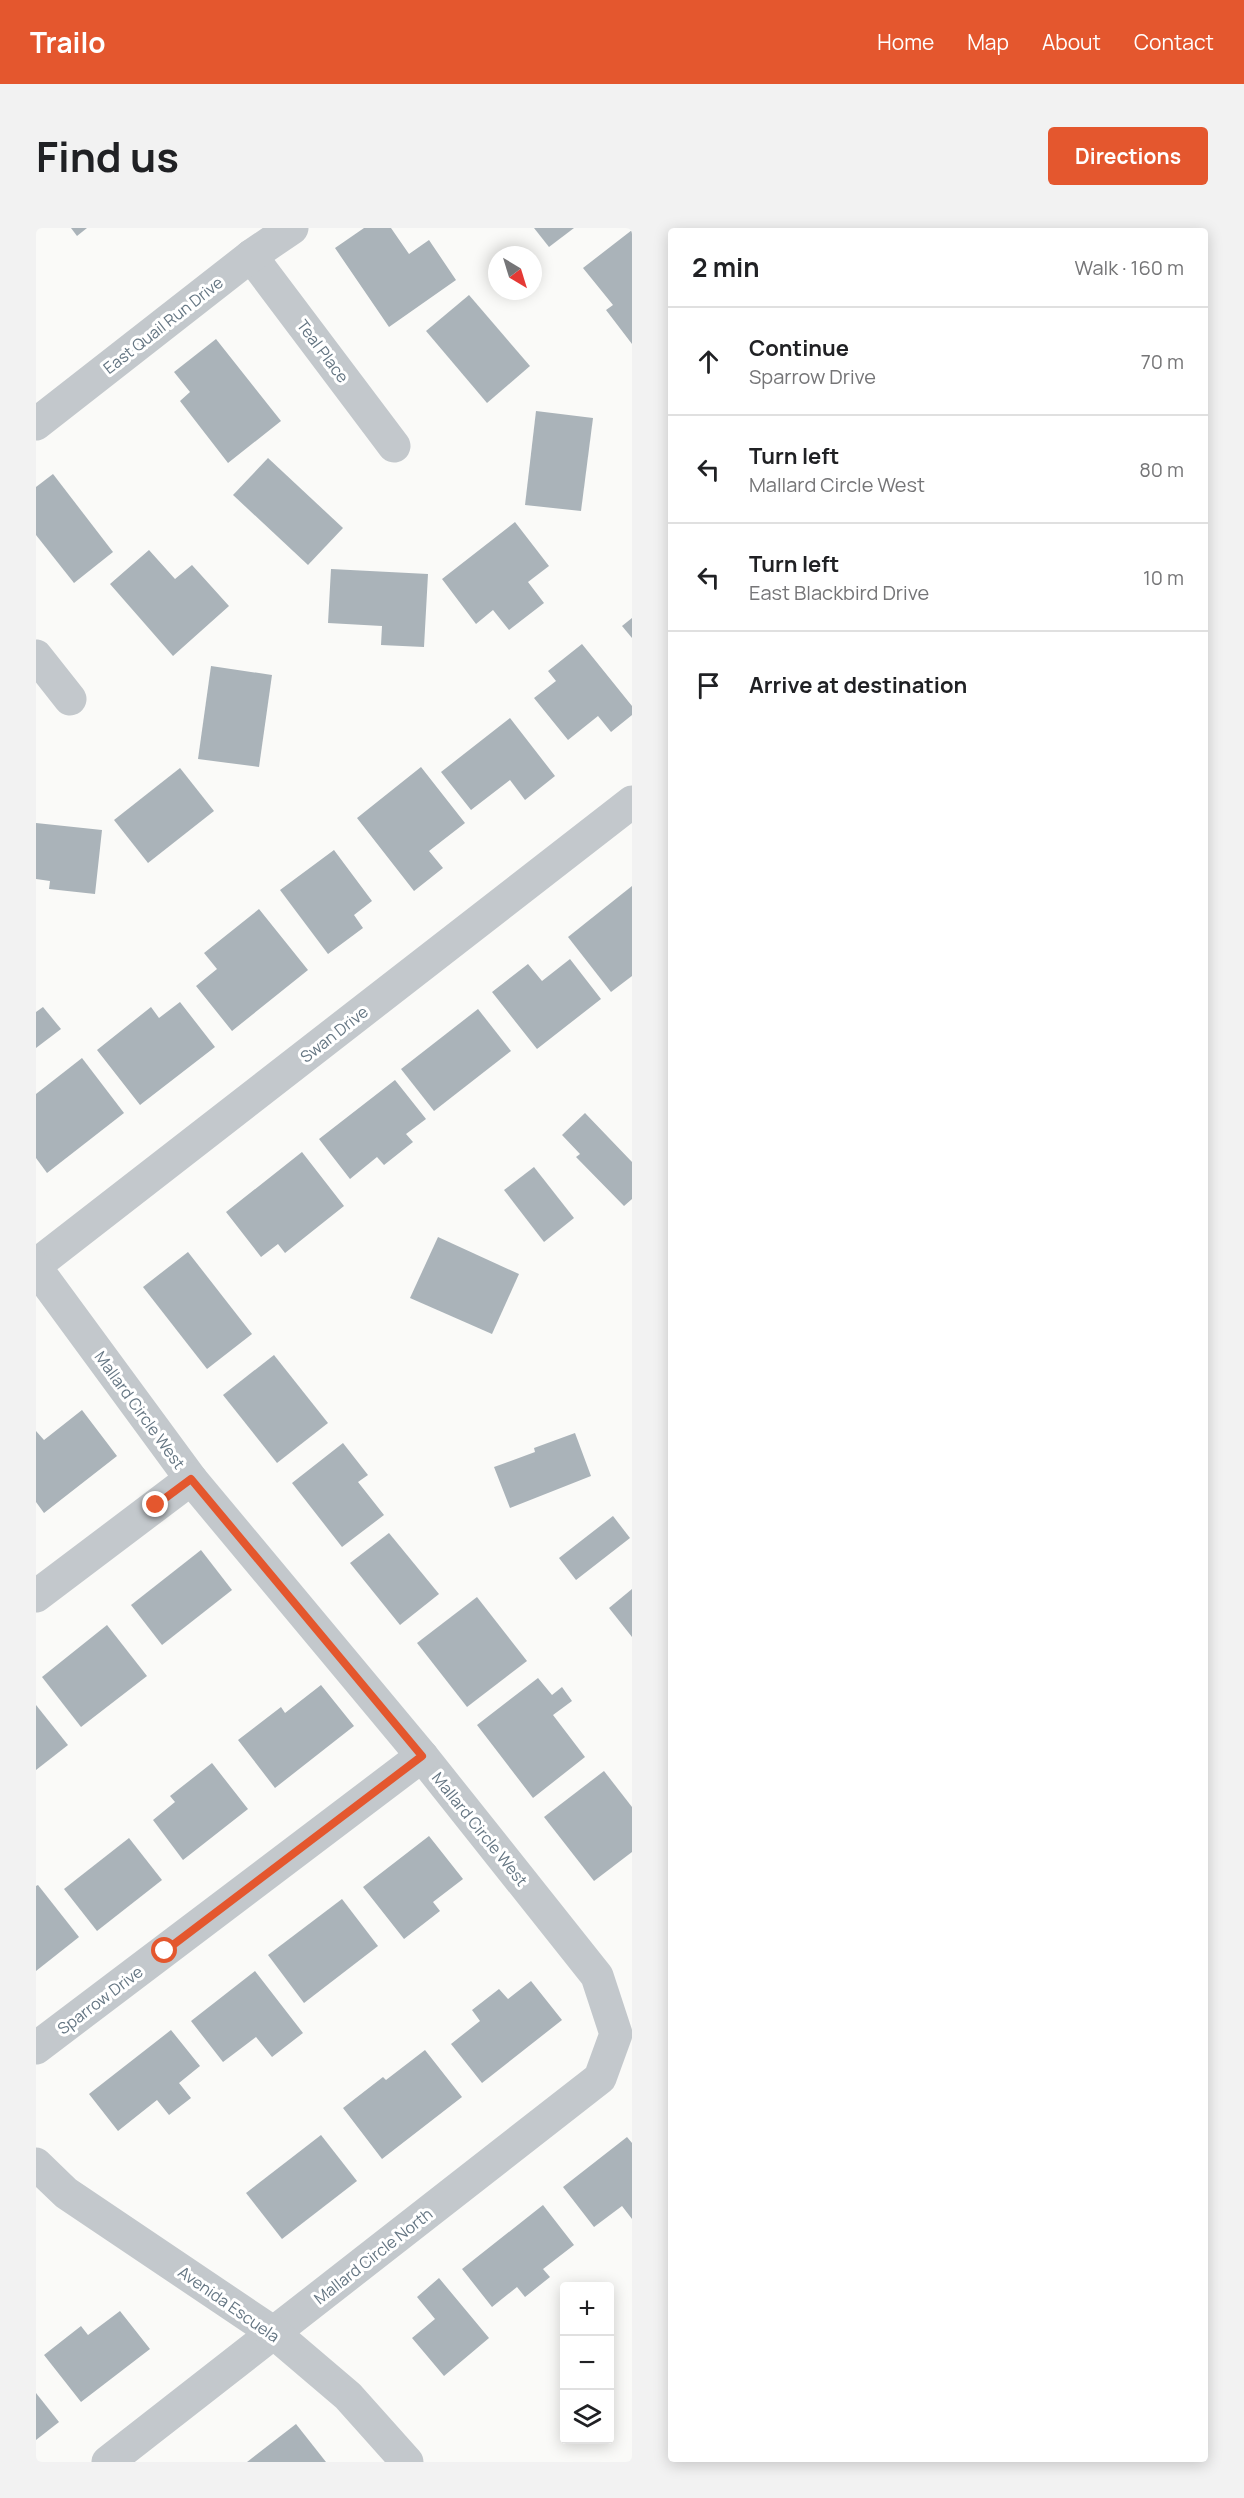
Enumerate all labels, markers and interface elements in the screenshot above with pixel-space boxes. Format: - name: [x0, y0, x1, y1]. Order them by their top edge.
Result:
- text: Trailo: [30, 23, 106, 61]
- text: Home: [877, 28, 934, 56]
- text: Map: [967, 28, 1009, 56]
- text: About: [1042, 28, 1101, 56]
- text: Contact: [1134, 28, 1214, 56]
- text: Find us: [36, 127, 179, 185]
- button: Directions: [1048, 127, 1208, 185]
- north arrow: [488, 246, 542, 300]
- text: 2 min: [692, 249, 760, 285]
- text: Walk · 160 m: [1075, 254, 1184, 281]
- street label: East Quail Run Drive: [99, 271, 227, 379]
- street label: Teal Place: [292, 315, 354, 387]
- text: Continue: [749, 333, 849, 363]
- icon: ahead: [692, 345, 725, 378]
- text: 70 m: [1141, 348, 1184, 375]
- text: Sparrow Drive: [749, 363, 876, 390]
- text: Turn left: [749, 441, 839, 471]
- icon: left: [692, 453, 725, 486]
- text: 80 m: [1139, 456, 1184, 483]
- text: Mallard Circle West: [749, 471, 925, 498]
- text: Turn left: [749, 549, 839, 579]
- icon: left: [692, 561, 725, 594]
- text: 10 m: [1143, 564, 1184, 591]
- text: East Blackbird Drive: [749, 579, 929, 606]
- icon: arrive: [692, 669, 725, 702]
- text: Arrive at destination: [749, 670, 967, 700]
- street label: Swan Drive: [295, 1000, 373, 1068]
- street label: Mallard Circle West: [90, 1347, 190, 1473]
- route end: [142, 1491, 168, 1517]
- street label: Mallard Circle West: [427, 1767, 533, 1891]
- route start: [151, 1937, 177, 1963]
- street label: Sparrow Drive: [53, 1961, 147, 2039]
- street label: Mallard Circle North: [309, 2203, 437, 2309]
- street label: Avenida Escuela: [174, 2261, 284, 2347]
- map controls: [560, 2282, 614, 2444]
- button: +: [560, 2282, 614, 2336]
- button: −: [560, 2336, 614, 2390]
- button: layers: [560, 2390, 614, 2444]

